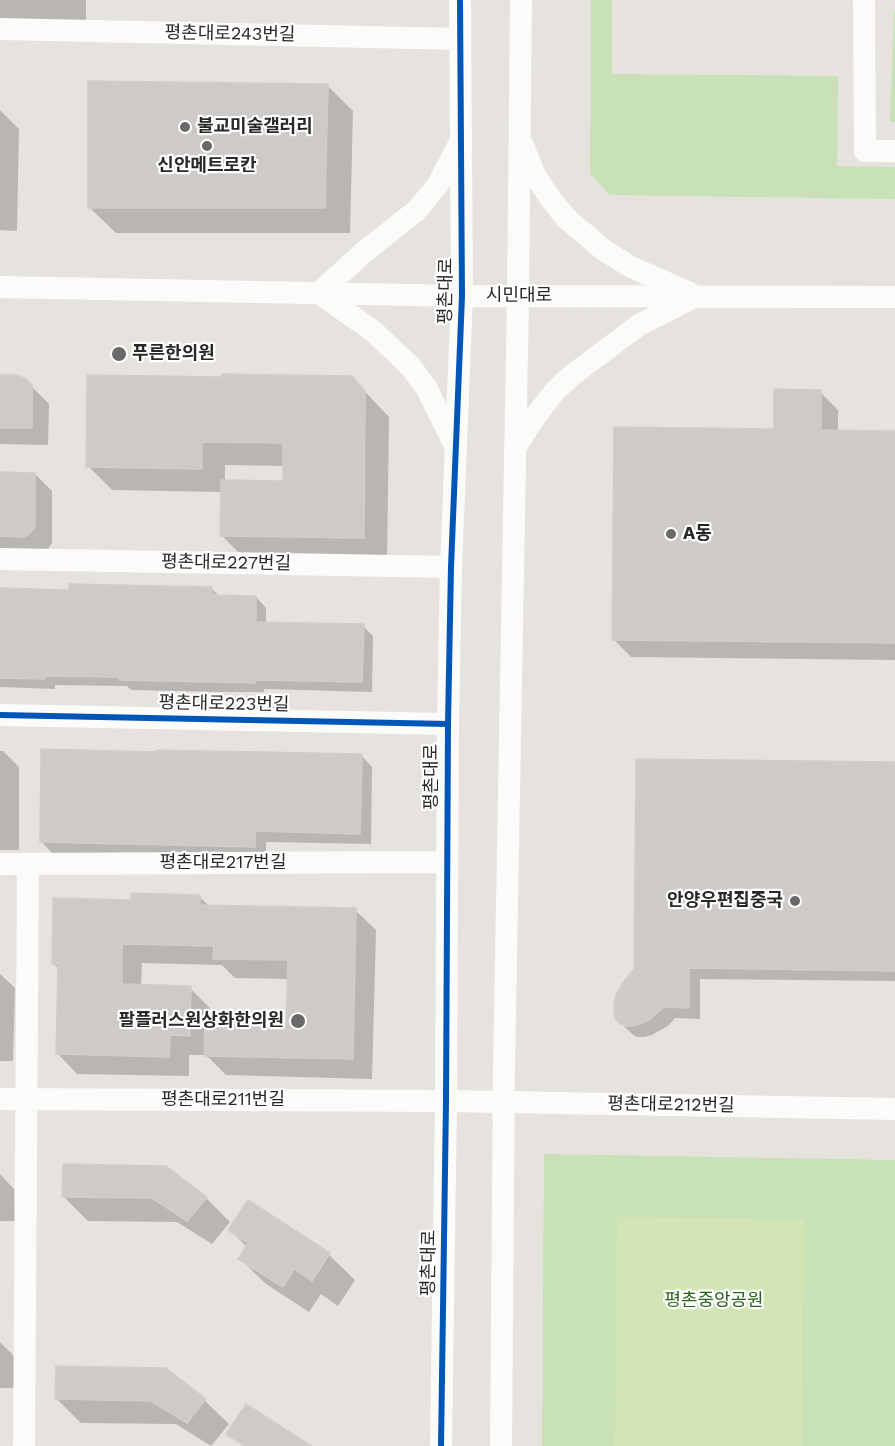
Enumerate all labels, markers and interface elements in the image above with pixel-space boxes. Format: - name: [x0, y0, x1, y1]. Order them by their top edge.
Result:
- street label: 평촌대로243번길: [164, 22, 296, 46]
- place label: 불교미술갤러리: [197, 116, 313, 138]
- marker: 불교미술갤러리: [178, 120, 192, 134]
- marker: 신안메트로칸: [200, 139, 214, 153]
- place label: 신안메트로칸: [157, 155, 257, 177]
- street label: 평촌대로: [435, 258, 457, 324]
- street label: 시민대로: [486, 285, 552, 307]
- place label: 푸른한의원: [132, 343, 215, 365]
- marker: 푸른한의원: [110, 345, 128, 363]
- place label: A동: [683, 523, 712, 545]
- marker: A동: [664, 527, 678, 541]
- street label: 평촌대로227번길: [161, 551, 291, 575]
- street label: 평촌대로223번길: [158, 692, 290, 716]
- street label: 평촌대로: [421, 744, 443, 810]
- street label: 평촌대로217번길: [160, 852, 286, 874]
- place label: 안양우편집중국: [667, 890, 783, 912]
- marker: 안양우편집중국: [788, 894, 802, 908]
- place label: 팔플러스원상화한의원: [118, 1010, 284, 1032]
- marker: 팔플러스원상화한의원: [289, 1012, 307, 1030]
- street label: 평촌대로211번길: [161, 1089, 285, 1111]
- street label: 평촌대로212번길: [607, 1093, 735, 1117]
- street label: 평촌대로: [418, 1230, 440, 1296]
- park label: 평촌중앙공원: [664, 1290, 764, 1312]

